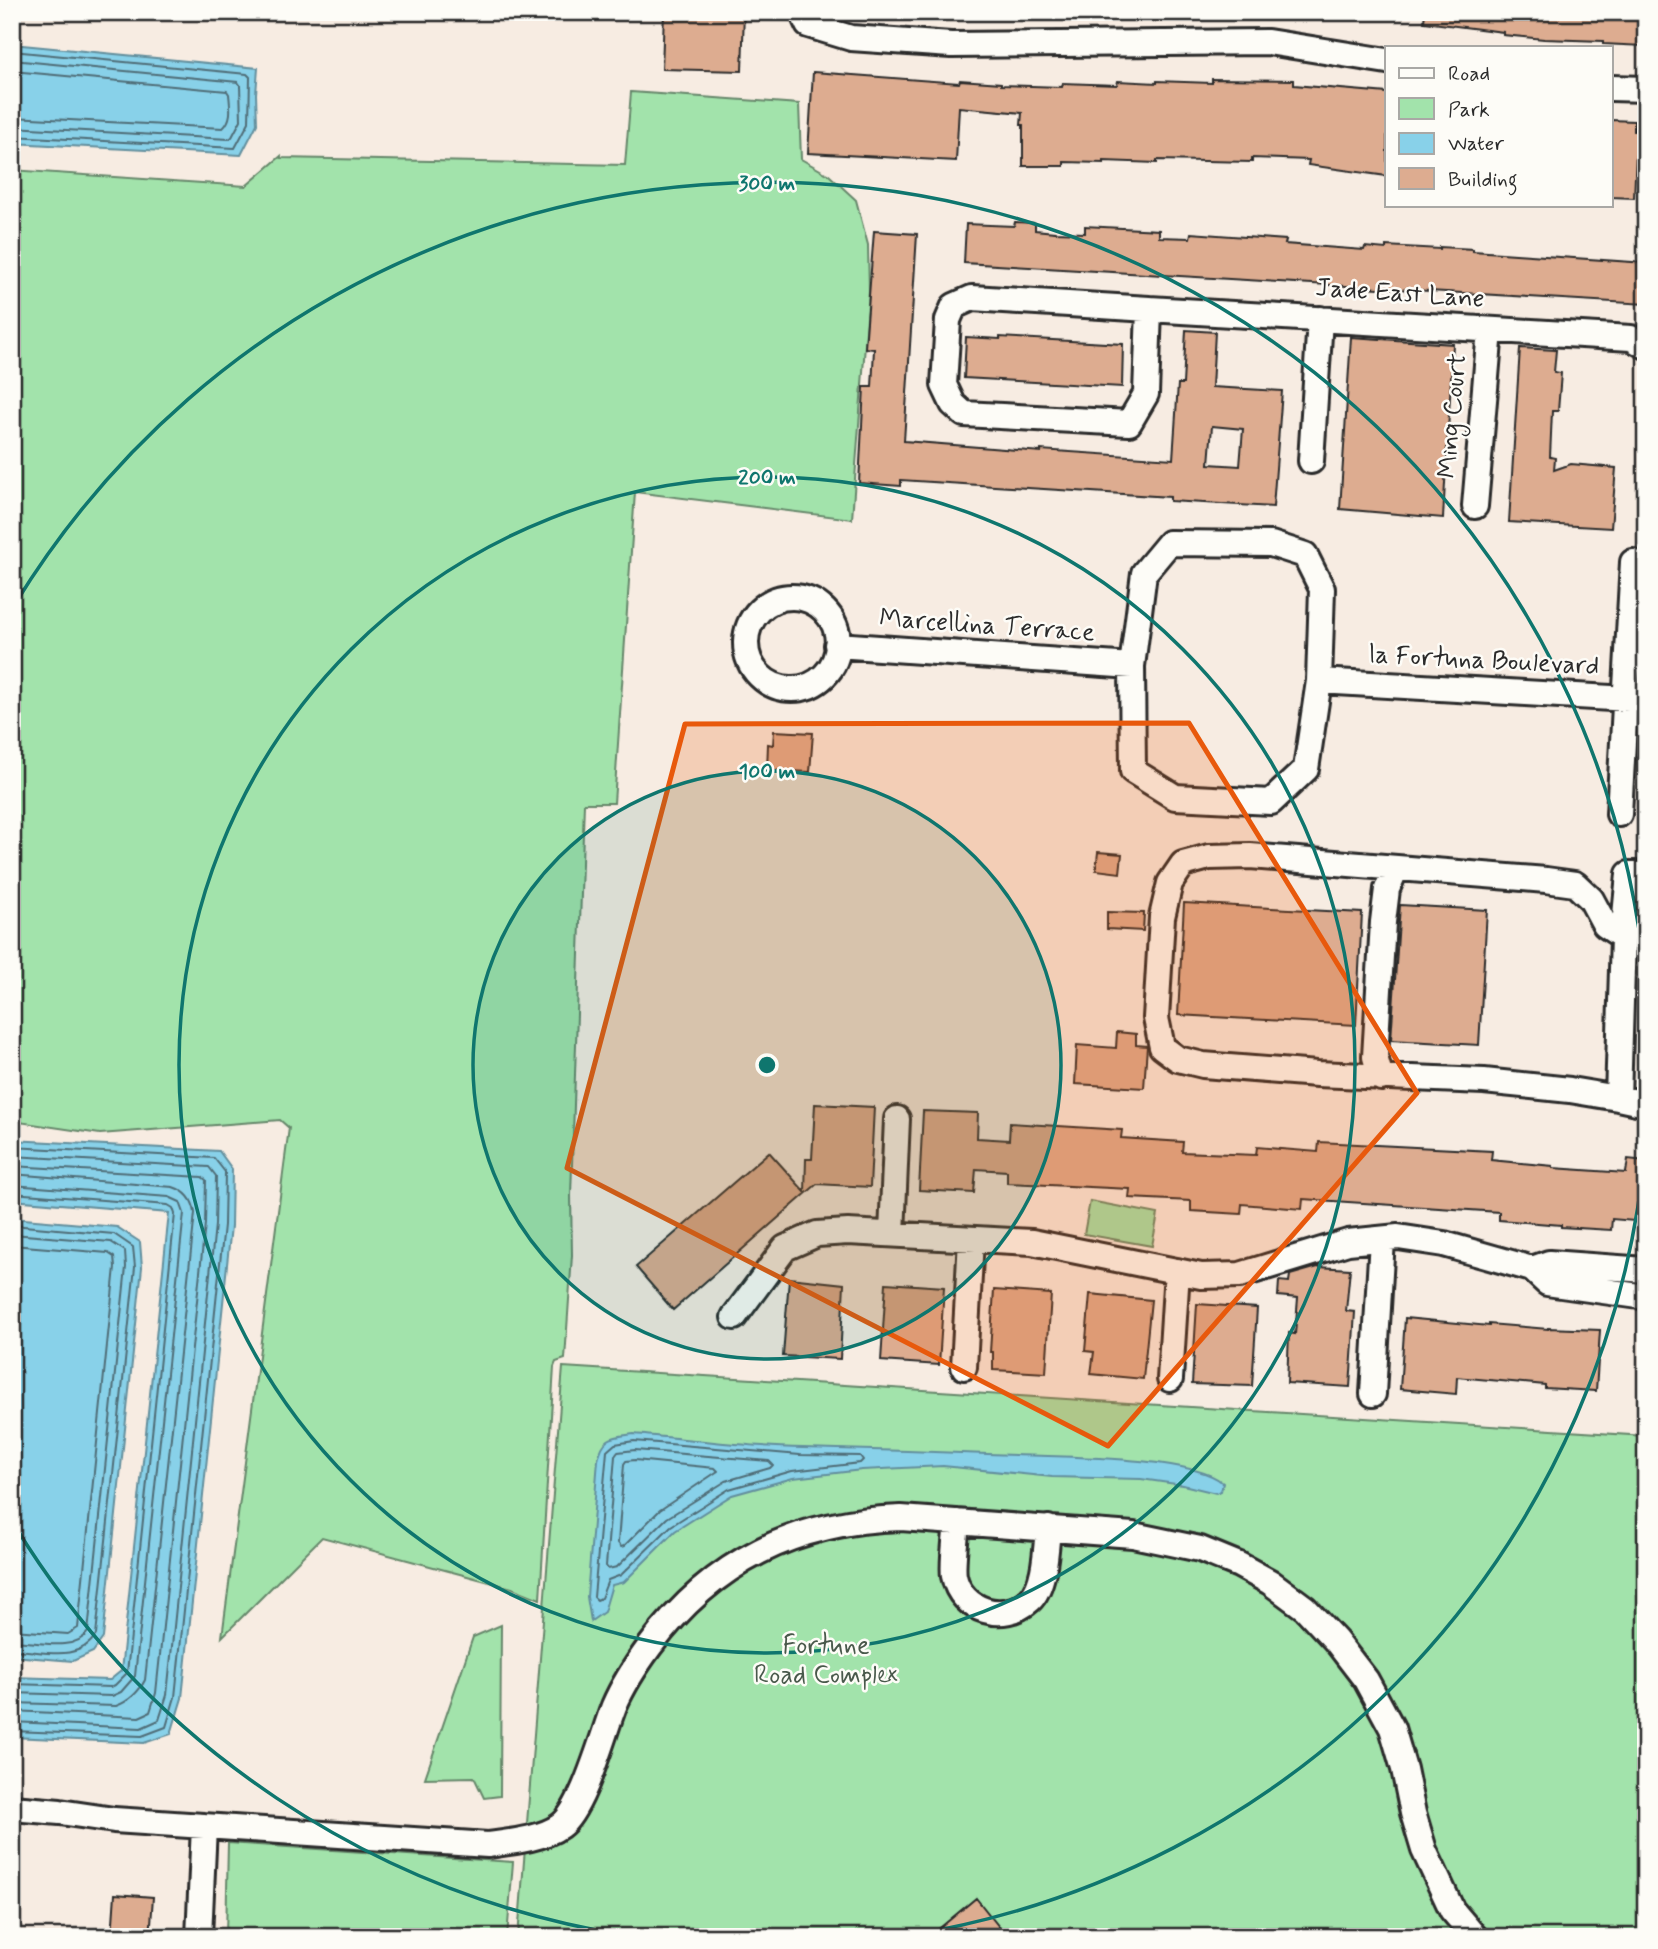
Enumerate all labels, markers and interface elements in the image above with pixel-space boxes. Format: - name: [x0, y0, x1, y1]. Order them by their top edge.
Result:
- legend: [1385, 46, 1612, 206]
- text: Road: [1448, 60, 1490, 88]
- text: Park: [1448, 96, 1490, 124]
- text: Water: [1448, 130, 1504, 158]
- text: Building: [1448, 166, 1518, 196]
- text: 300 m: [739, 170, 796, 198]
- street label: Jade East Lane: [1314, 271, 1486, 317]
- street label: Ming Court: [1431, 352, 1477, 480]
- text: 200 m: [738, 464, 796, 492]
- street label: Marcellina Terrace: [878, 602, 1096, 651]
- street label: la Fortuna Boulevard: [1368, 638, 1600, 684]
- text: 100 m: [739, 758, 795, 786]
- centre of rings: [755, 1053, 779, 1077]
- park label: Fortune Road Complex: [754, 1629, 898, 1693]

